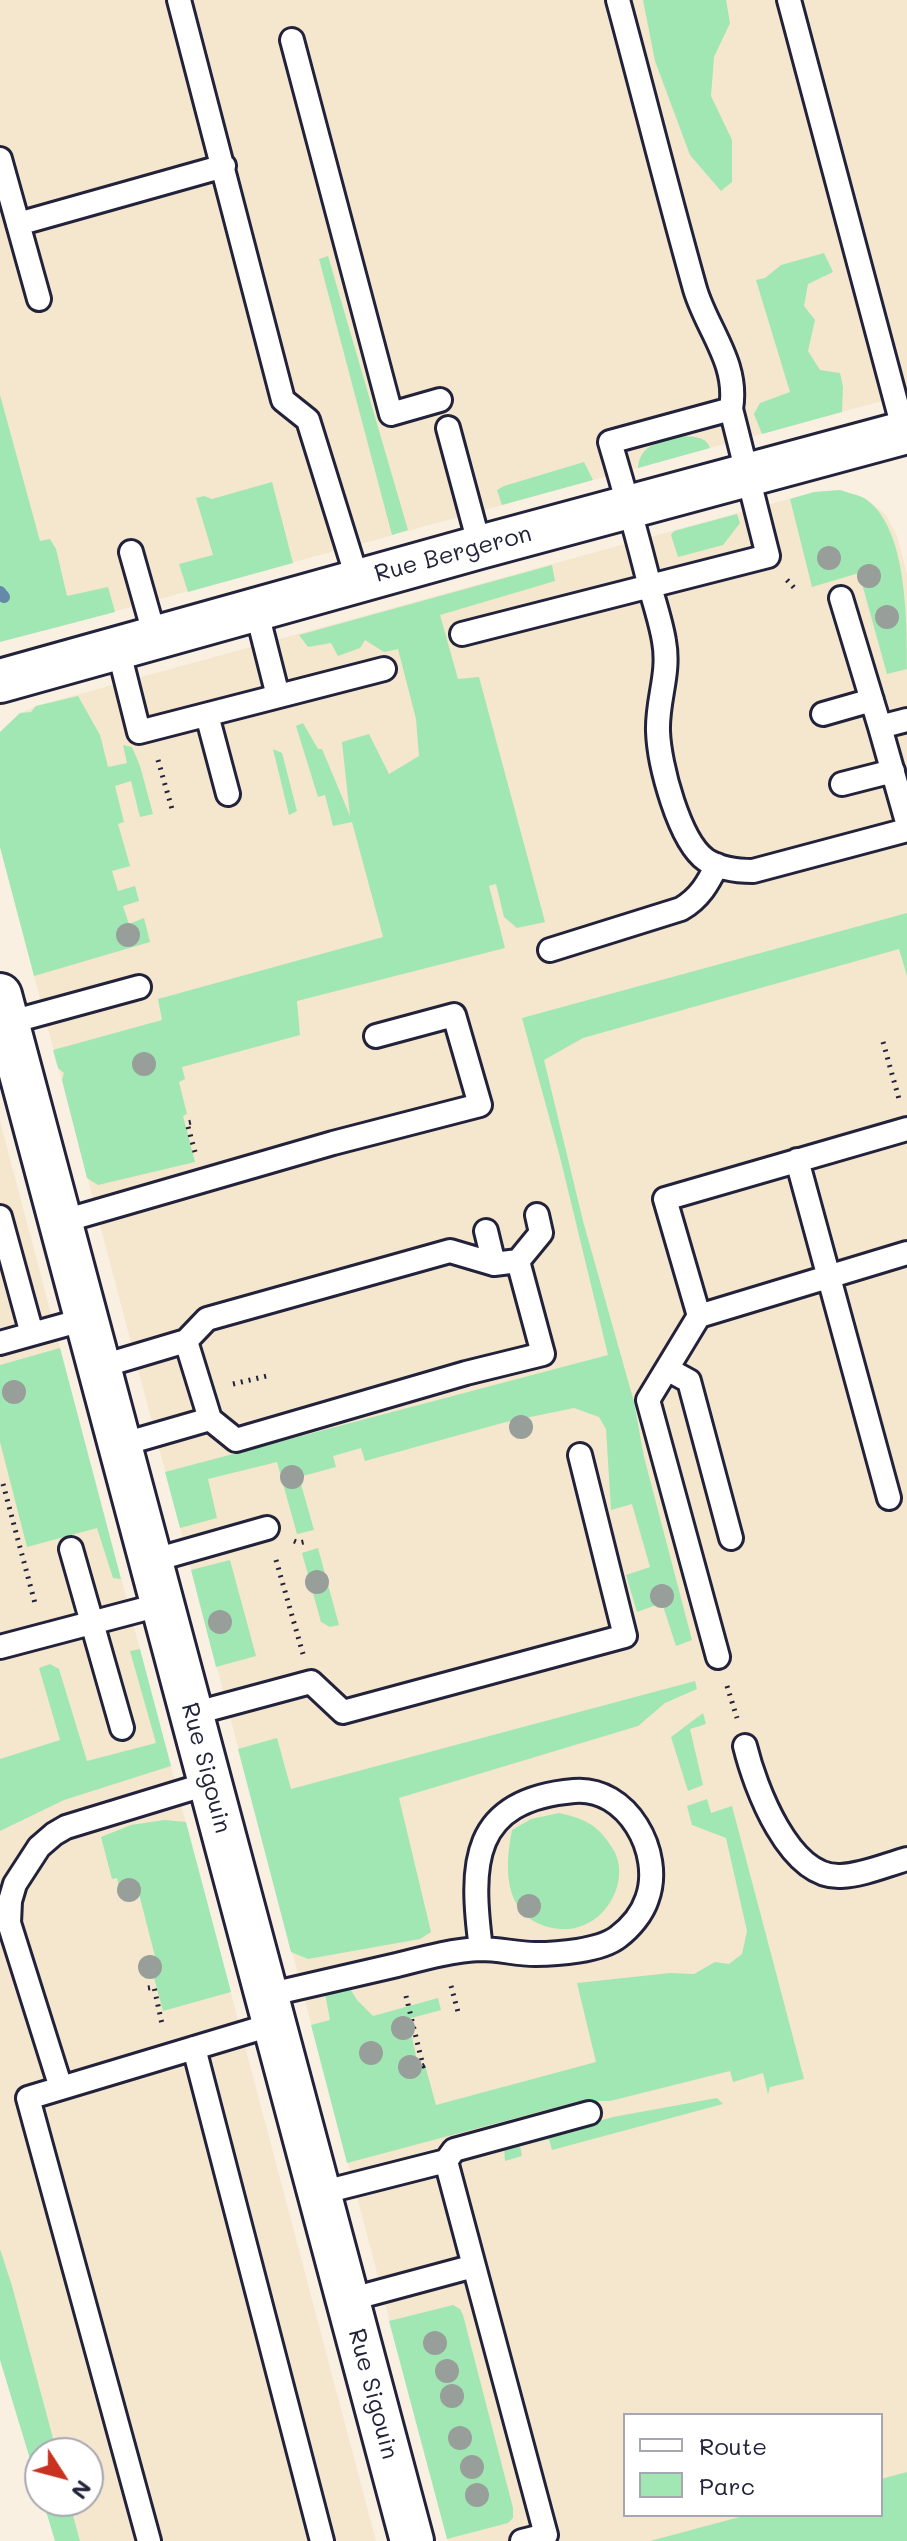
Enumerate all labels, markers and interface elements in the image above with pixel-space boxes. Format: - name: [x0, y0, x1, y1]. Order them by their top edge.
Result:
- street label: Rue Bergeron: [371, 519, 535, 589]
- street label: Rue Sigouin: [175, 1700, 237, 1836]
- street label: Rue Sigouin: [342, 2326, 404, 2462]
- legend: [623, 2413, 883, 2517]
- text: Route: [699, 2430, 767, 2461]
- north arrow: [24, 2437, 104, 2517]
- text: Parc: [699, 2470, 755, 2501]
- text: N: [66, 2475, 99, 2505]

